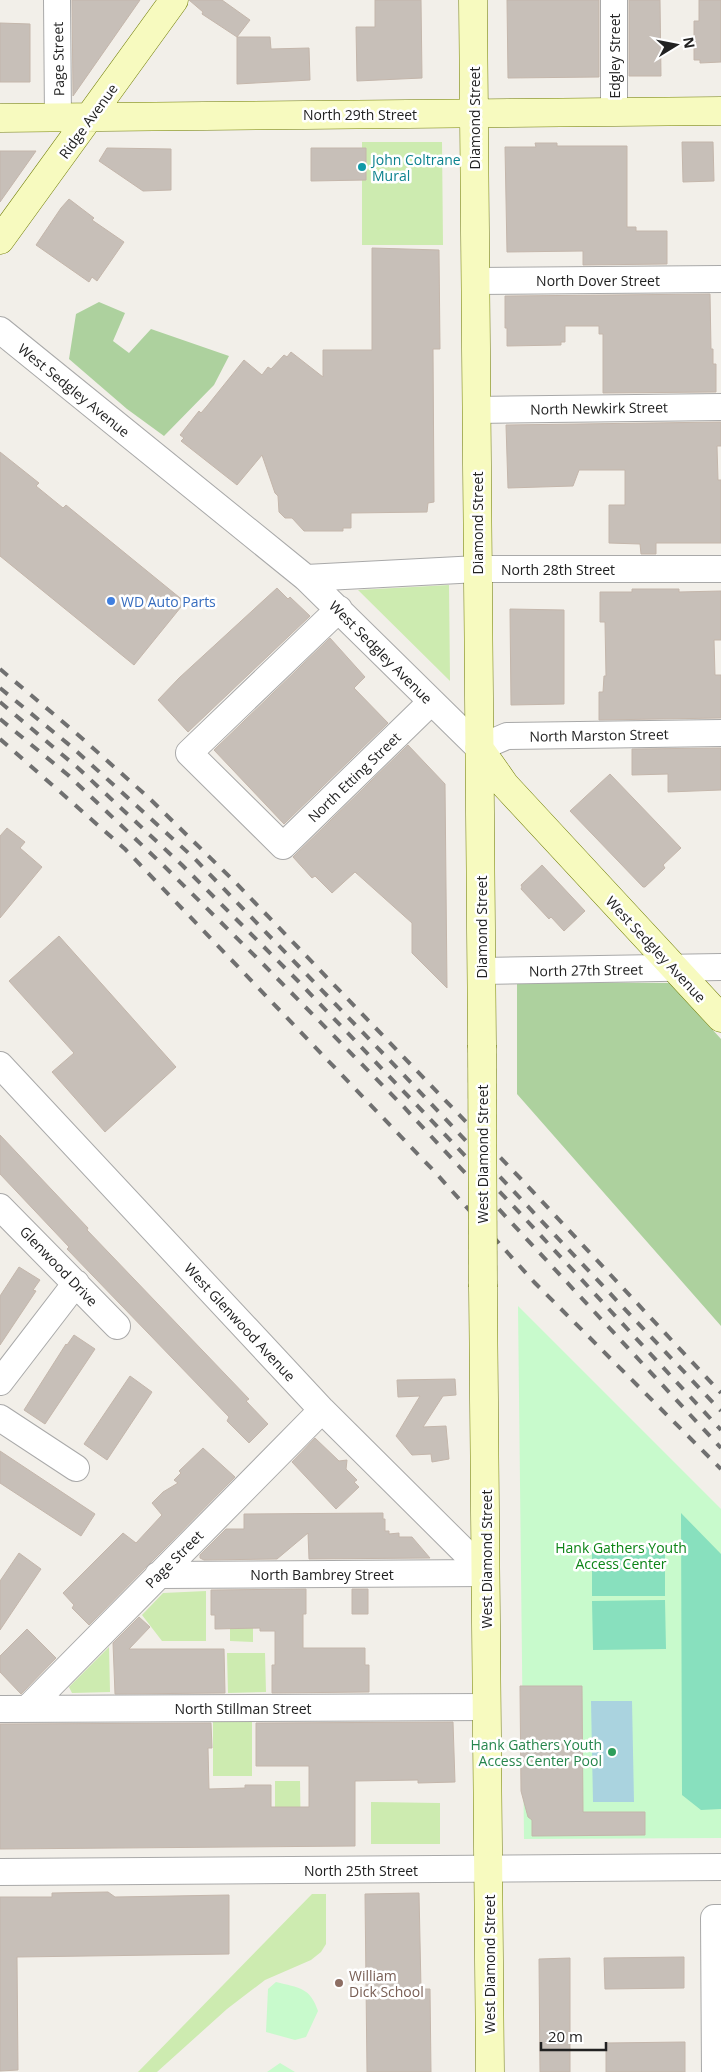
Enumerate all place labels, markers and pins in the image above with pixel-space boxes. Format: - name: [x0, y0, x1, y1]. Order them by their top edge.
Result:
- place label: John Coltrane Mural: [370, 150, 461, 185]
- marker: John Coltrane Mural: [356, 161, 368, 173]
- place label: WD Auto Parts: [121, 592, 216, 611]
- marker: WD Auto Parts: [105, 595, 117, 607]
- place label: Hank Gathers Youth Access Center Pool: [470, 1735, 602, 1770]
- marker: Hank Gathers Youth Access Center Pool: [606, 1746, 618, 1758]
- place label: William Dick School: [349, 1966, 424, 2001]
- marker: William Dick School: [333, 1977, 345, 1989]

